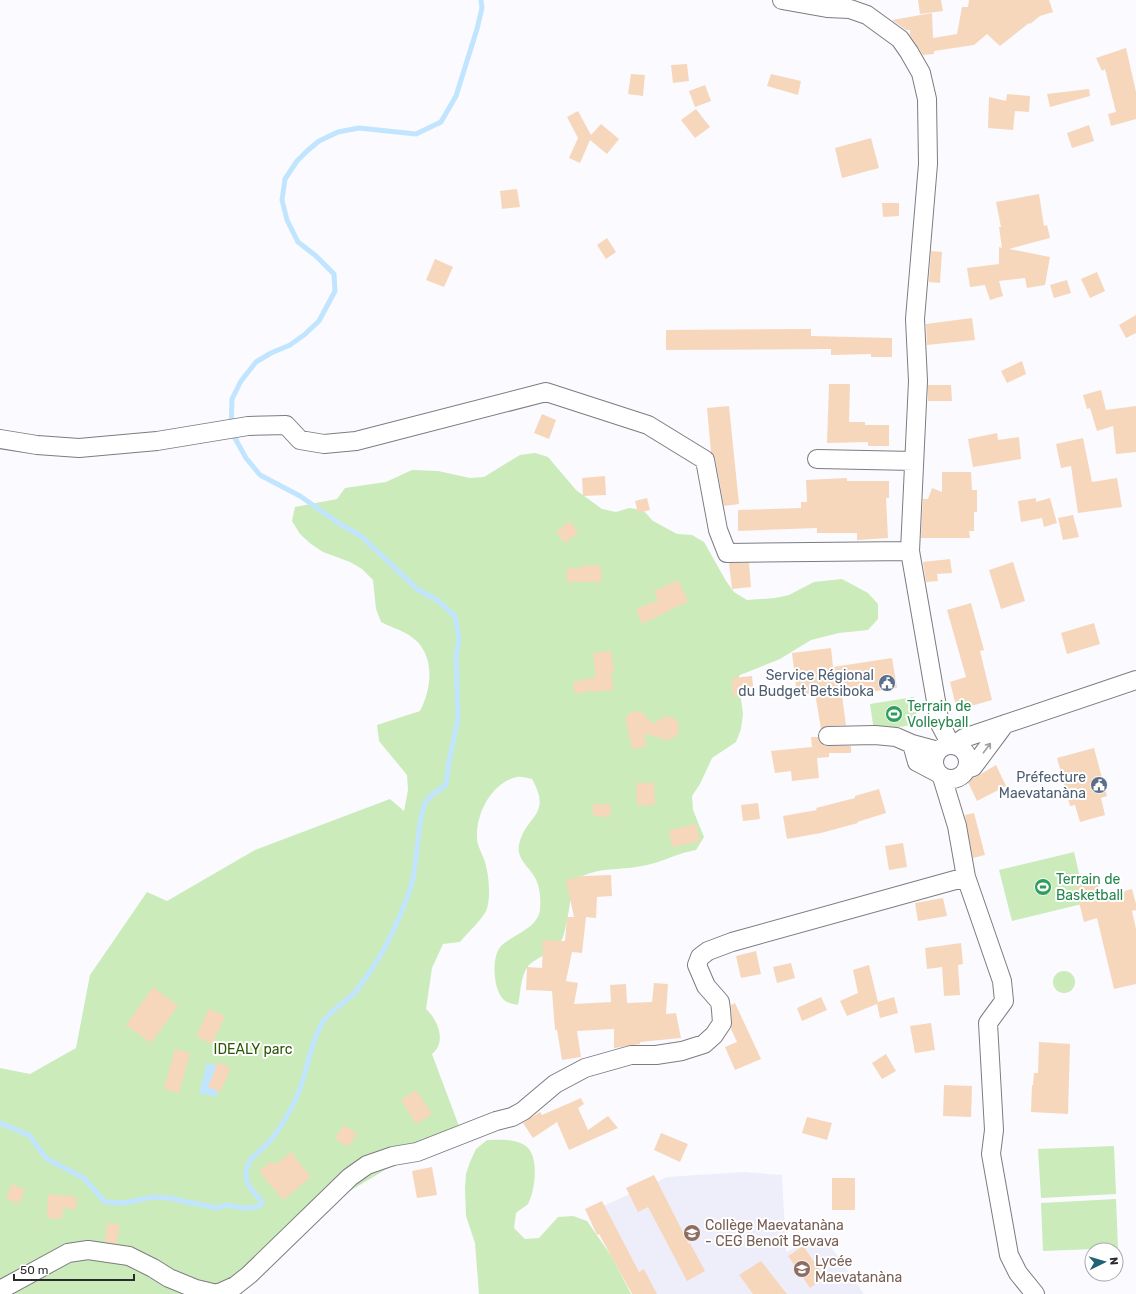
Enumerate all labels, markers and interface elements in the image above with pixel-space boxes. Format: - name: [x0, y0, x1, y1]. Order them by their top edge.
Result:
- place label: Service Régional du Budget Betsiboka: [738, 667, 874, 700]
- public building icon: Service Régional du Budget Betsiboka: [877, 673, 897, 693]
- place label: Terrain de Volleyball: [907, 698, 971, 731]
- sports icon: Terrain de Volleyball: [884, 704, 904, 724]
- one-way arrow: [983, 742, 992, 753]
- place label: Préfecture Maevatanàna: [999, 769, 1086, 802]
- public building icon: Préfecture Maevatanàna: [1089, 775, 1109, 795]
- place label: Terrain de Basketball: [1056, 871, 1123, 904]
- sports icon: Terrain de Basketball: [1033, 877, 1053, 897]
- park label: IDEALY parc: [214, 1041, 293, 1058]
- place label: Collège Maevatanàna - CEG Benoît Bevava: [705, 1217, 844, 1250]
- school or university icon: Collège Maevatanàna - CEG Benoît Bevava: [682, 1223, 702, 1243]
- north arrow: [1084, 1242, 1124, 1282]
- place label: Lycée Maevatanàna: [815, 1253, 902, 1286]
- scale bar: [14, 1256, 134, 1282]
- text: N: [1107, 1257, 1120, 1266]
- school or university icon: Lycée Maevatanàna: [792, 1259, 812, 1279]
- text: 50 m: [20, 1263, 48, 1277]

